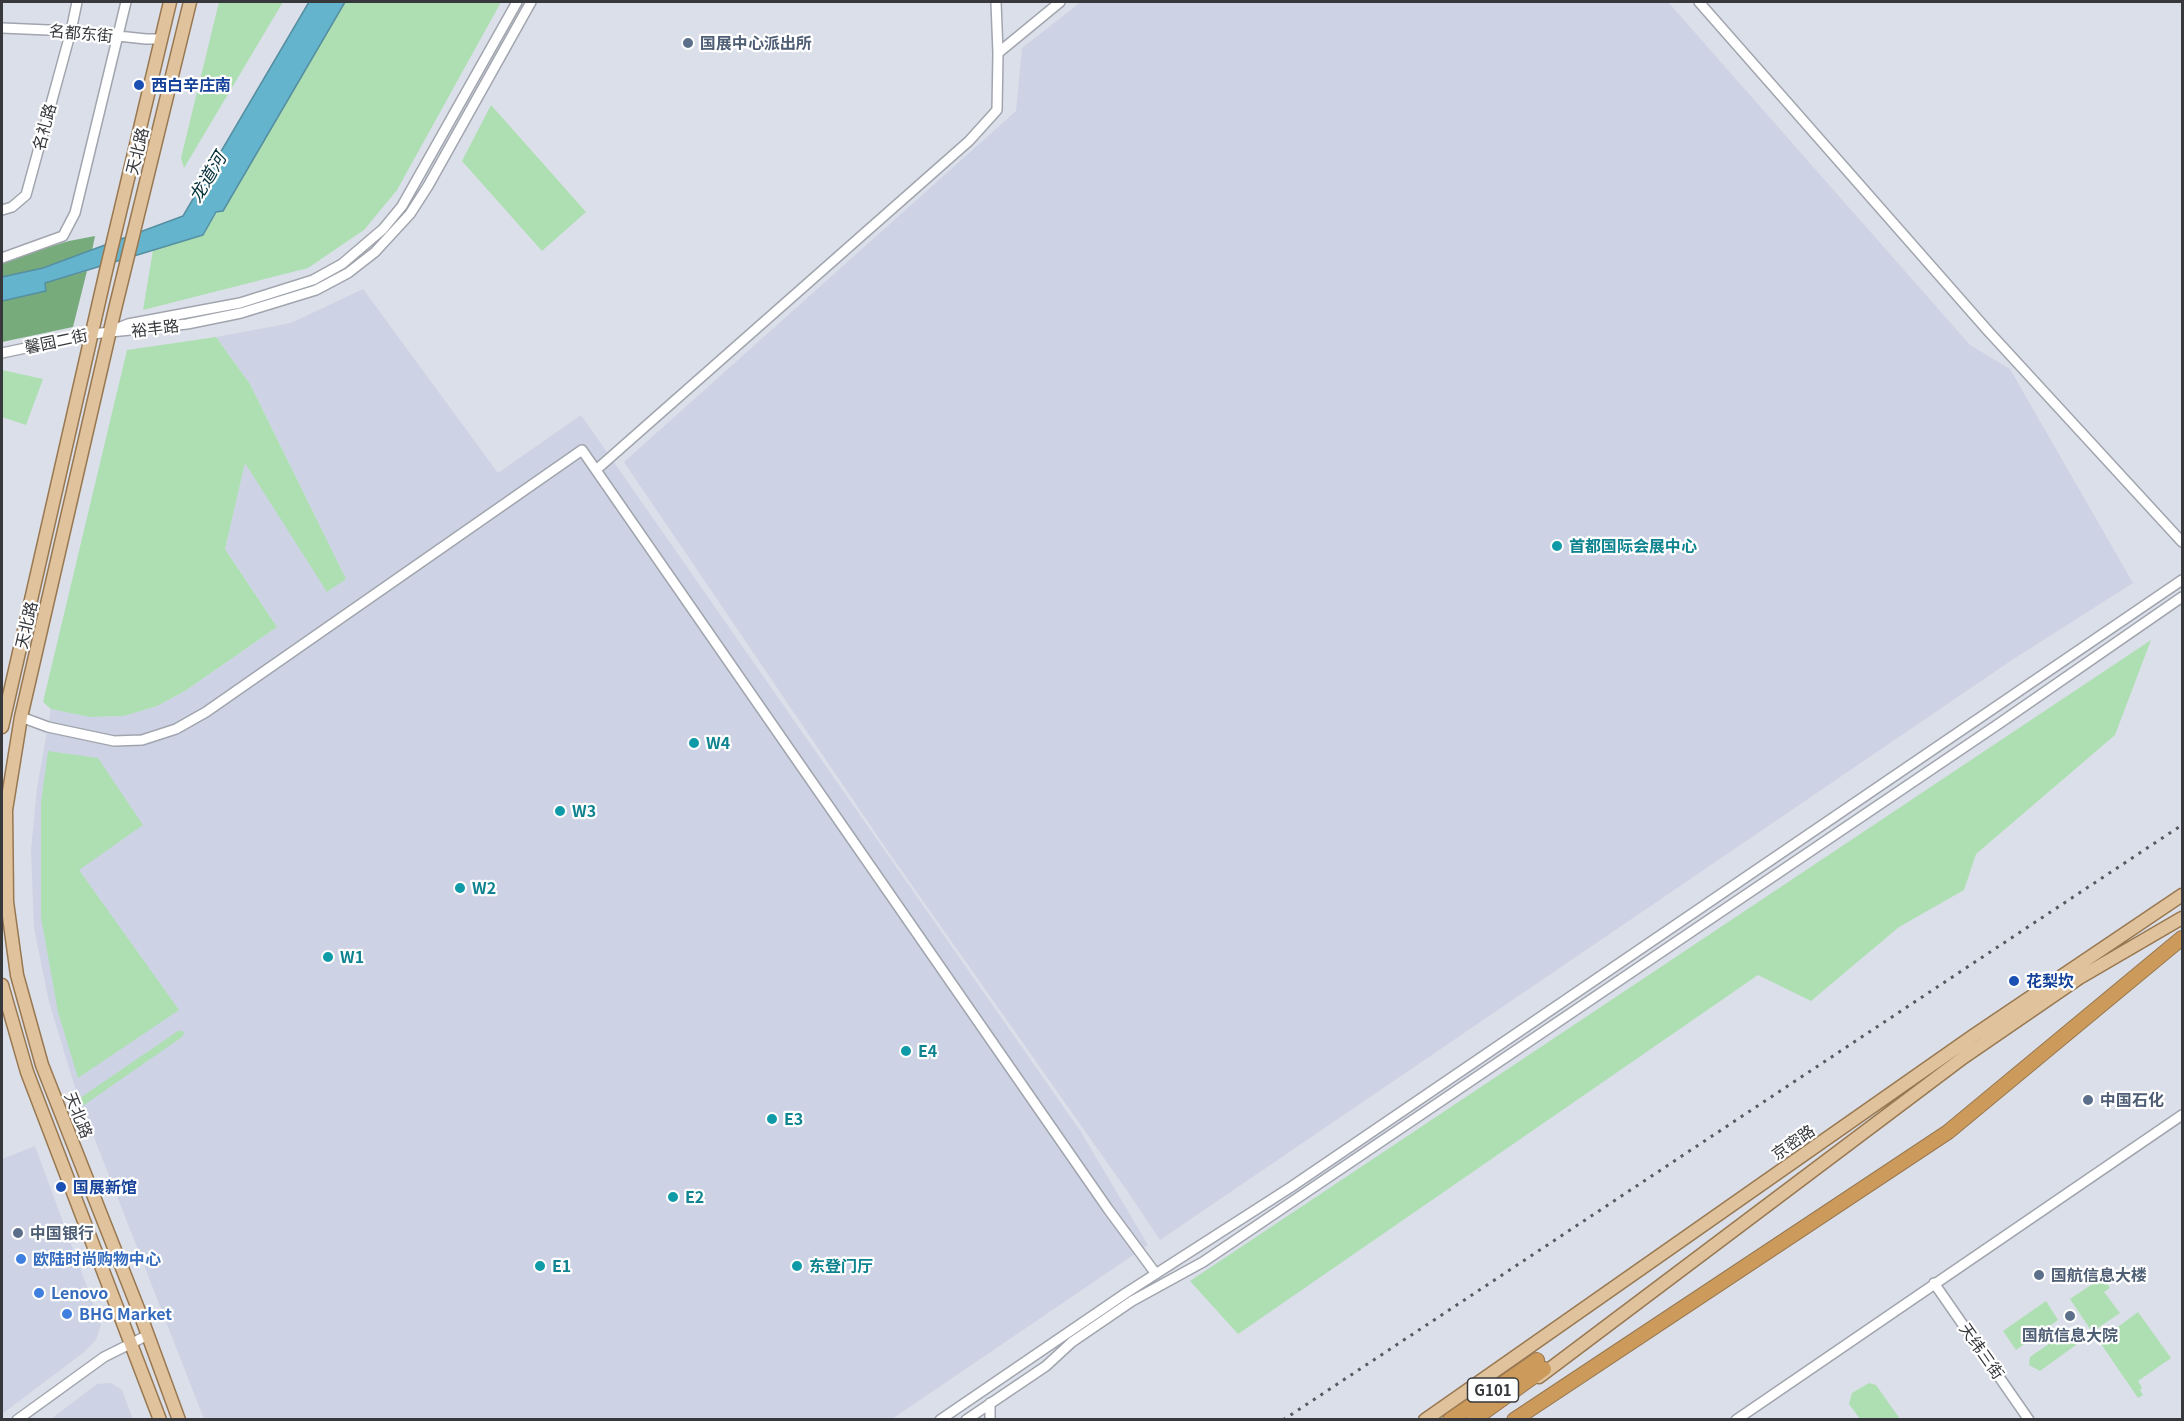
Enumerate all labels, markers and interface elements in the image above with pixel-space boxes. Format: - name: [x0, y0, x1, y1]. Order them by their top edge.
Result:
- street label: 名都东街: [48, 21, 114, 45]
- place label: 国展中心派出所: [700, 33, 812, 53]
- marker: 国展中心派出所: [681, 36, 695, 50]
- place label: 西白辛庄南: [151, 75, 231, 95]
- marker: 西白辛庄南: [132, 78, 146, 92]
- street label: 名礼路: [29, 101, 59, 153]
- street label: 天北路: [122, 125, 152, 177]
- water label: 龙道河: [184, 148, 230, 206]
- street label: 裕丰路: [130, 316, 180, 340]
- street label: 馨园二街: [23, 325, 89, 357]
- place label: 首都国际会展中心: [1569, 536, 1697, 556]
- marker: 首都国际会展中心: [1550, 539, 1564, 553]
- street label: 天北路: [11, 599, 41, 651]
- place label: W4: [706, 733, 730, 753]
- marker: W4: [687, 736, 701, 750]
- place label: W3: [572, 801, 596, 821]
- marker: W3: [553, 804, 567, 818]
- place label: W2: [472, 878, 496, 898]
- marker: W2: [453, 881, 467, 895]
- place label: W1: [340, 947, 364, 967]
- marker: W1: [321, 950, 335, 964]
- place label: 花梨坎: [2026, 971, 2074, 991]
- marker: 花梨坎: [2007, 974, 2021, 988]
- place label: E4: [918, 1041, 937, 1061]
- marker: E4: [899, 1044, 913, 1058]
- street label: 天北路: [61, 1089, 97, 1141]
- place label: 中国石化: [2100, 1090, 2164, 1110]
- marker: 中国石化: [2081, 1093, 2095, 1107]
- place label: E3: [784, 1109, 803, 1129]
- marker: E3: [765, 1112, 779, 1126]
- street label: 京密路: [1768, 1120, 1818, 1164]
- place label: 国展新馆: [73, 1177, 137, 1197]
- marker: 国展新馆: [54, 1180, 68, 1194]
- place label: E2: [685, 1187, 704, 1207]
- marker: E2: [666, 1190, 680, 1204]
- place label: 中国银行: [30, 1223, 94, 1243]
- marker: 中国银行: [11, 1226, 25, 1240]
- place label: 欧陆时尚购物中心: [33, 1249, 161, 1269]
- marker: 欧陆时尚购物中心: [14, 1252, 28, 1266]
- place label: E1: [552, 1256, 571, 1276]
- place label: 东登门厅: [809, 1256, 873, 1276]
- marker: E1: [533, 1259, 547, 1273]
- marker: 东登门厅: [790, 1259, 804, 1273]
- place label: 国航信息大楼: [2051, 1265, 2147, 1285]
- marker: 国航信息大楼: [2032, 1268, 2046, 1282]
- place label: Lenovo: [51, 1283, 108, 1303]
- marker: Lenovo: [32, 1286, 46, 1300]
- place label: BHG Market: [79, 1304, 172, 1324]
- marker: BHG Market: [60, 1307, 74, 1321]
- marker: 国航信息大院: [2063, 1309, 2077, 1323]
- street label: 天纬三街: [1956, 1319, 2008, 1383]
- place label: 国航信息大院: [2022, 1325, 2118, 1345]
- road number: G101: [1468, 1378, 1518, 1402]

